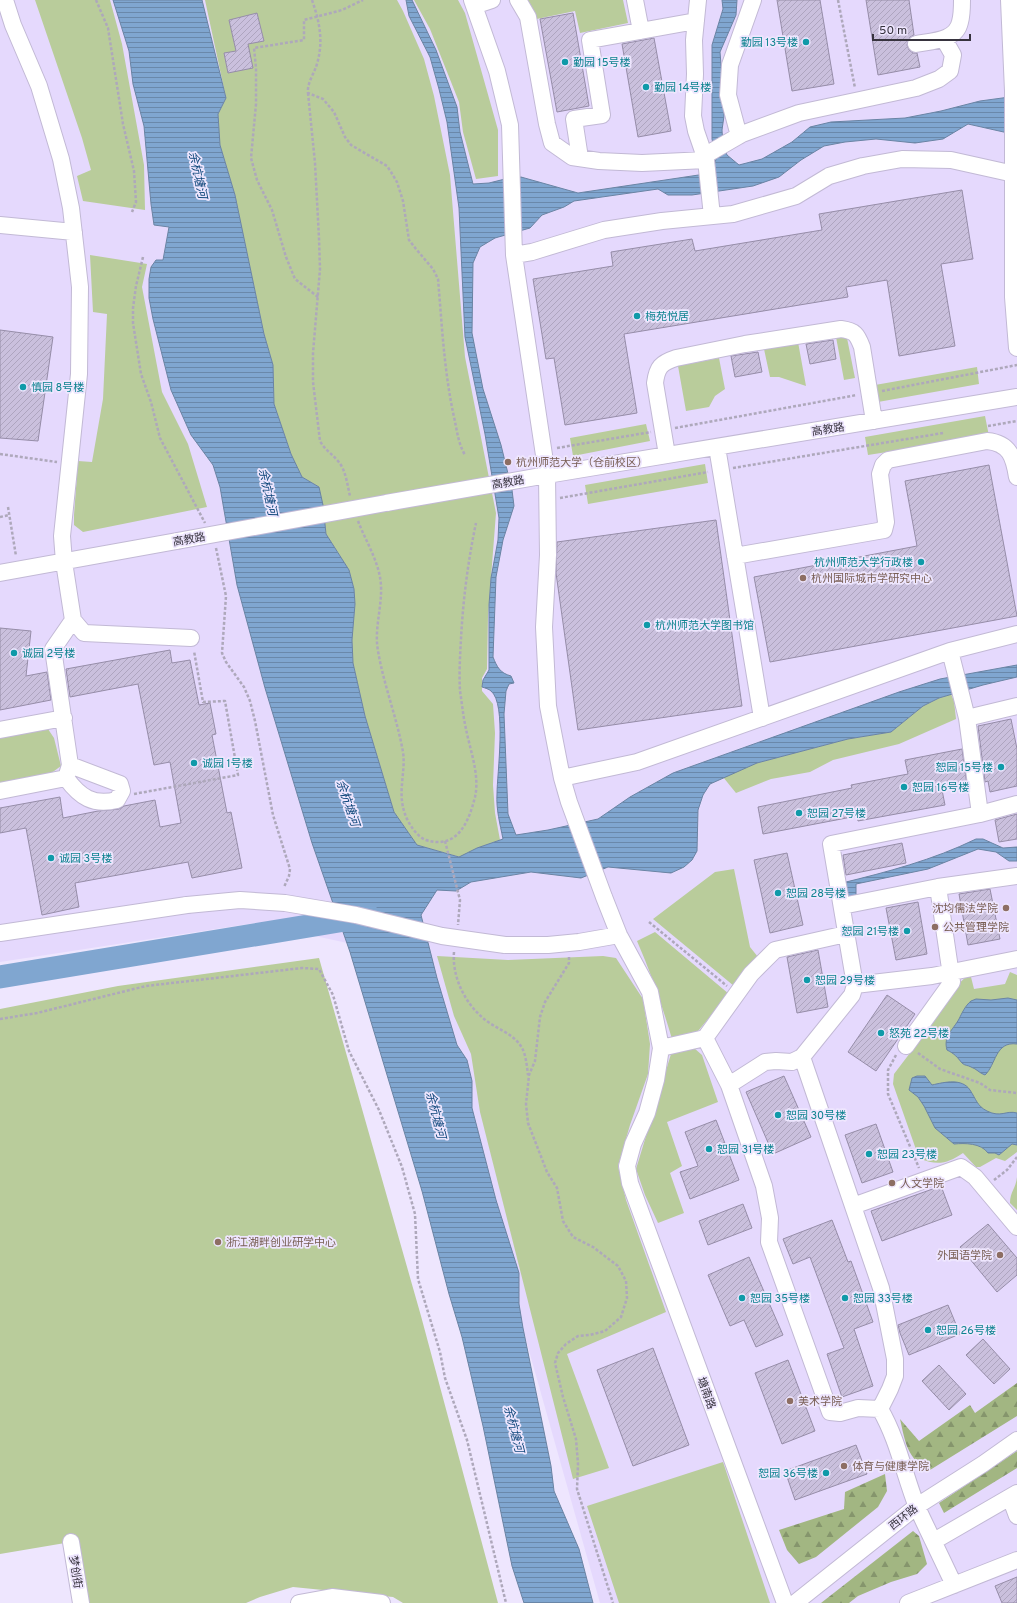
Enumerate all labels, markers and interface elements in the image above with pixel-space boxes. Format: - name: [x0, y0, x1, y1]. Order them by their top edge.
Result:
- scale bar: [873, 16, 970, 42]
- text: 50 m: [879, 23, 907, 39]
- place label: 勤园 13号楼: [741, 36, 798, 50]
- marker: 勤园 13号楼: [801, 37, 811, 47]
- place label: 勤园 15号楼: [573, 56, 631, 70]
- marker: 勤园 15号楼: [560, 57, 570, 67]
- place label: 勤园 14号楼: [654, 81, 711, 95]
- marker: 勤园 14号楼: [641, 82, 651, 92]
- water label: 余杭塘河: [184, 150, 210, 202]
- place label: 梅苑悦居: [645, 310, 689, 324]
- marker: 梅苑悦居: [632, 311, 642, 321]
- place label: 慎园 8号楼: [31, 381, 84, 395]
- marker: 慎园 8号楼: [18, 382, 28, 392]
- street label: 高教路: [811, 420, 846, 439]
- place label: 杭州师范大学（仓前校区）: [516, 456, 648, 470]
- marker: 杭州师范大学（仓前校区）: [503, 457, 513, 467]
- water label: 余杭塘河: [254, 467, 280, 519]
- street label: 高教路: [491, 473, 526, 493]
- street label: 高教路: [172, 530, 207, 550]
- place label: 杭州师范大学行政楼: [814, 556, 913, 570]
- marker: 杭州师范大学行政楼: [916, 557, 926, 567]
- place label: 杭州国际城市学研究中心: [811, 572, 932, 586]
- marker: 杭州国际城市学研究中心: [798, 573, 808, 583]
- place label: 杭州师范大学图书馆: [655, 619, 754, 633]
- marker: 杭州师范大学图书馆: [642, 620, 652, 630]
- place label: 诚园 2号楼: [22, 647, 75, 661]
- marker: 诚园 2号楼: [9, 648, 19, 658]
- place label: 诚园 1号楼: [202, 757, 253, 771]
- marker: 诚园 1号楼: [189, 758, 199, 768]
- place label: 恕园 15号楼: [935, 761, 993, 775]
- marker: 恕园 15号楼: [996, 762, 1006, 772]
- water label: 余杭塘河: [332, 778, 363, 831]
- place label: 恕园 16号楼: [912, 781, 969, 795]
- marker: 恕园 16号楼: [899, 782, 909, 792]
- place label: 恕园 27号楼: [807, 807, 866, 821]
- marker: 恕园 27号楼: [794, 808, 804, 818]
- place label: 诚园 3号楼: [59, 852, 112, 866]
- marker: 诚园 3号楼: [46, 853, 56, 863]
- place label: 恕园 28号楼: [786, 887, 846, 901]
- marker: 恕园 28号楼: [773, 888, 783, 898]
- place label: 沈均儒法学院: [932, 902, 998, 916]
- marker: 沈均儒法学院: [1001, 903, 1011, 913]
- place label: 公共管理学院: [943, 921, 1009, 935]
- marker: 公共管理学院: [930, 922, 940, 932]
- place label: 恕园 21号楼: [842, 925, 899, 939]
- marker: 恕园 21号楼: [902, 926, 912, 936]
- place label: 恕园 29号楼: [815, 974, 875, 988]
- marker: 恕园 29号楼: [802, 975, 812, 985]
- place label: 怒苑 22号楼: [889, 1027, 949, 1041]
- marker: 怒苑 22号楼: [876, 1028, 886, 1038]
- water label: 余杭塘河: [421, 1090, 449, 1142]
- place label: 恕园 30号楼: [786, 1109, 846, 1123]
- marker: 恕园 30号楼: [773, 1110, 783, 1120]
- place label: 恕园 31号楼: [717, 1143, 774, 1157]
- marker: 恕园 31号楼: [704, 1144, 714, 1154]
- place label: 恕园 23号楼: [877, 1148, 937, 1162]
- marker: 恕园 23号楼: [864, 1149, 874, 1159]
- place label: 人文学院: [900, 1177, 944, 1191]
- marker: 人文学院: [887, 1178, 897, 1188]
- place label: 浙江湖畔创业研学中心: [226, 1236, 336, 1250]
- marker: 浙江湖畔创业研学中心: [213, 1237, 223, 1247]
- place label: 外国语学院: [937, 1249, 992, 1263]
- marker: 外国语学院: [995, 1250, 1005, 1260]
- place label: 恕园 35号楼: [750, 1292, 810, 1306]
- place label: 恕园 33号楼: [853, 1292, 913, 1306]
- marker: 恕园 35号楼: [737, 1293, 747, 1303]
- marker: 恕园 33号楼: [840, 1293, 850, 1303]
- place label: 恕园 26号楼: [936, 1324, 996, 1338]
- marker: 恕园 26号楼: [923, 1325, 933, 1335]
- street label: 塘南路: [694, 1375, 718, 1411]
- place label: 美术学院: [798, 1395, 842, 1409]
- marker: 美术学院: [785, 1396, 795, 1406]
- water label: 余杭塘河: [499, 1404, 527, 1456]
- place label: 体育与健康学院: [852, 1460, 929, 1474]
- marker: 体育与健康学院: [839, 1461, 849, 1471]
- place label: 恕园 36号楼: [758, 1467, 818, 1481]
- marker: 恕园 36号楼: [821, 1468, 831, 1478]
- street label: 西环路: [886, 1502, 921, 1533]
- street label: 梦创街: [66, 1555, 85, 1590]

